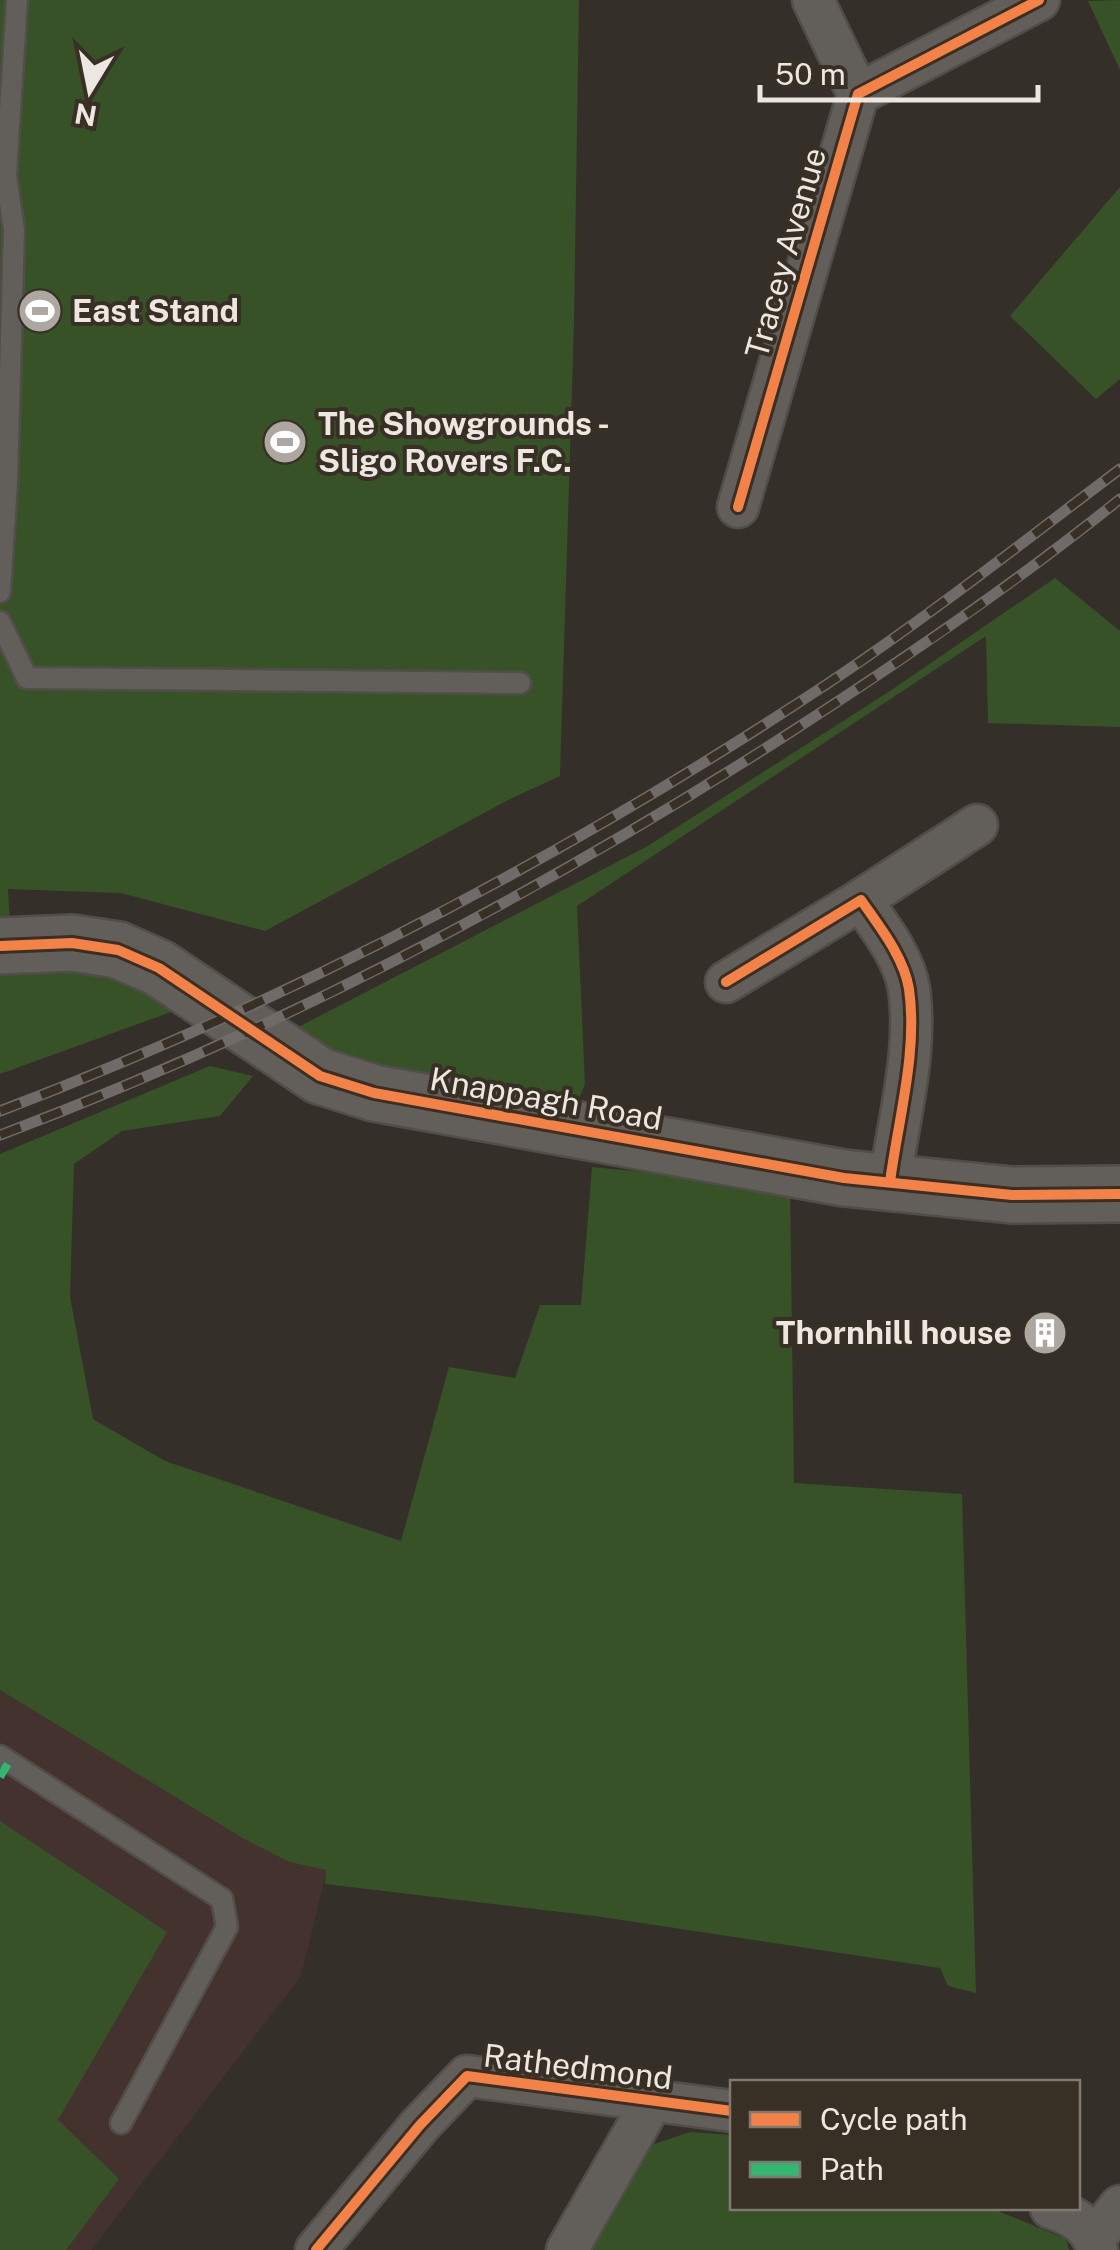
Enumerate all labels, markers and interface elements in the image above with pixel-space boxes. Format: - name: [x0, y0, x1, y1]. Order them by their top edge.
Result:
- north arrow: [40, 40, 140, 140]
- scale bar: [760, 40, 1038, 102]
- text: 50 m: [775, 56, 846, 92]
- text: N: [72, 97, 99, 133]
- street label: Tracey Avenue: [738, 143, 833, 362]
- sports icon: East Stand: [17, 288, 63, 334]
- place label: East Stand: [72, 292, 239, 329]
- place label: The Showgrounds - Sligo Rovers F.C.: [318, 405, 610, 479]
- sports icon: The Showgrounds - Sligo Rovers F.C.: [262, 419, 308, 465]
- street label: Knappagh Road: [427, 1060, 665, 1137]
- building icon: Thornhill house: [1022, 1310, 1068, 1356]
- place label: Thornhill house: [776, 1314, 1012, 1351]
- street label: Rathedmond: [482, 2037, 675, 2096]
- legend: [730, 2080, 1080, 2210]
- text: Cycle path: [820, 2101, 968, 2137]
- text: Path: [820, 2151, 884, 2187]

